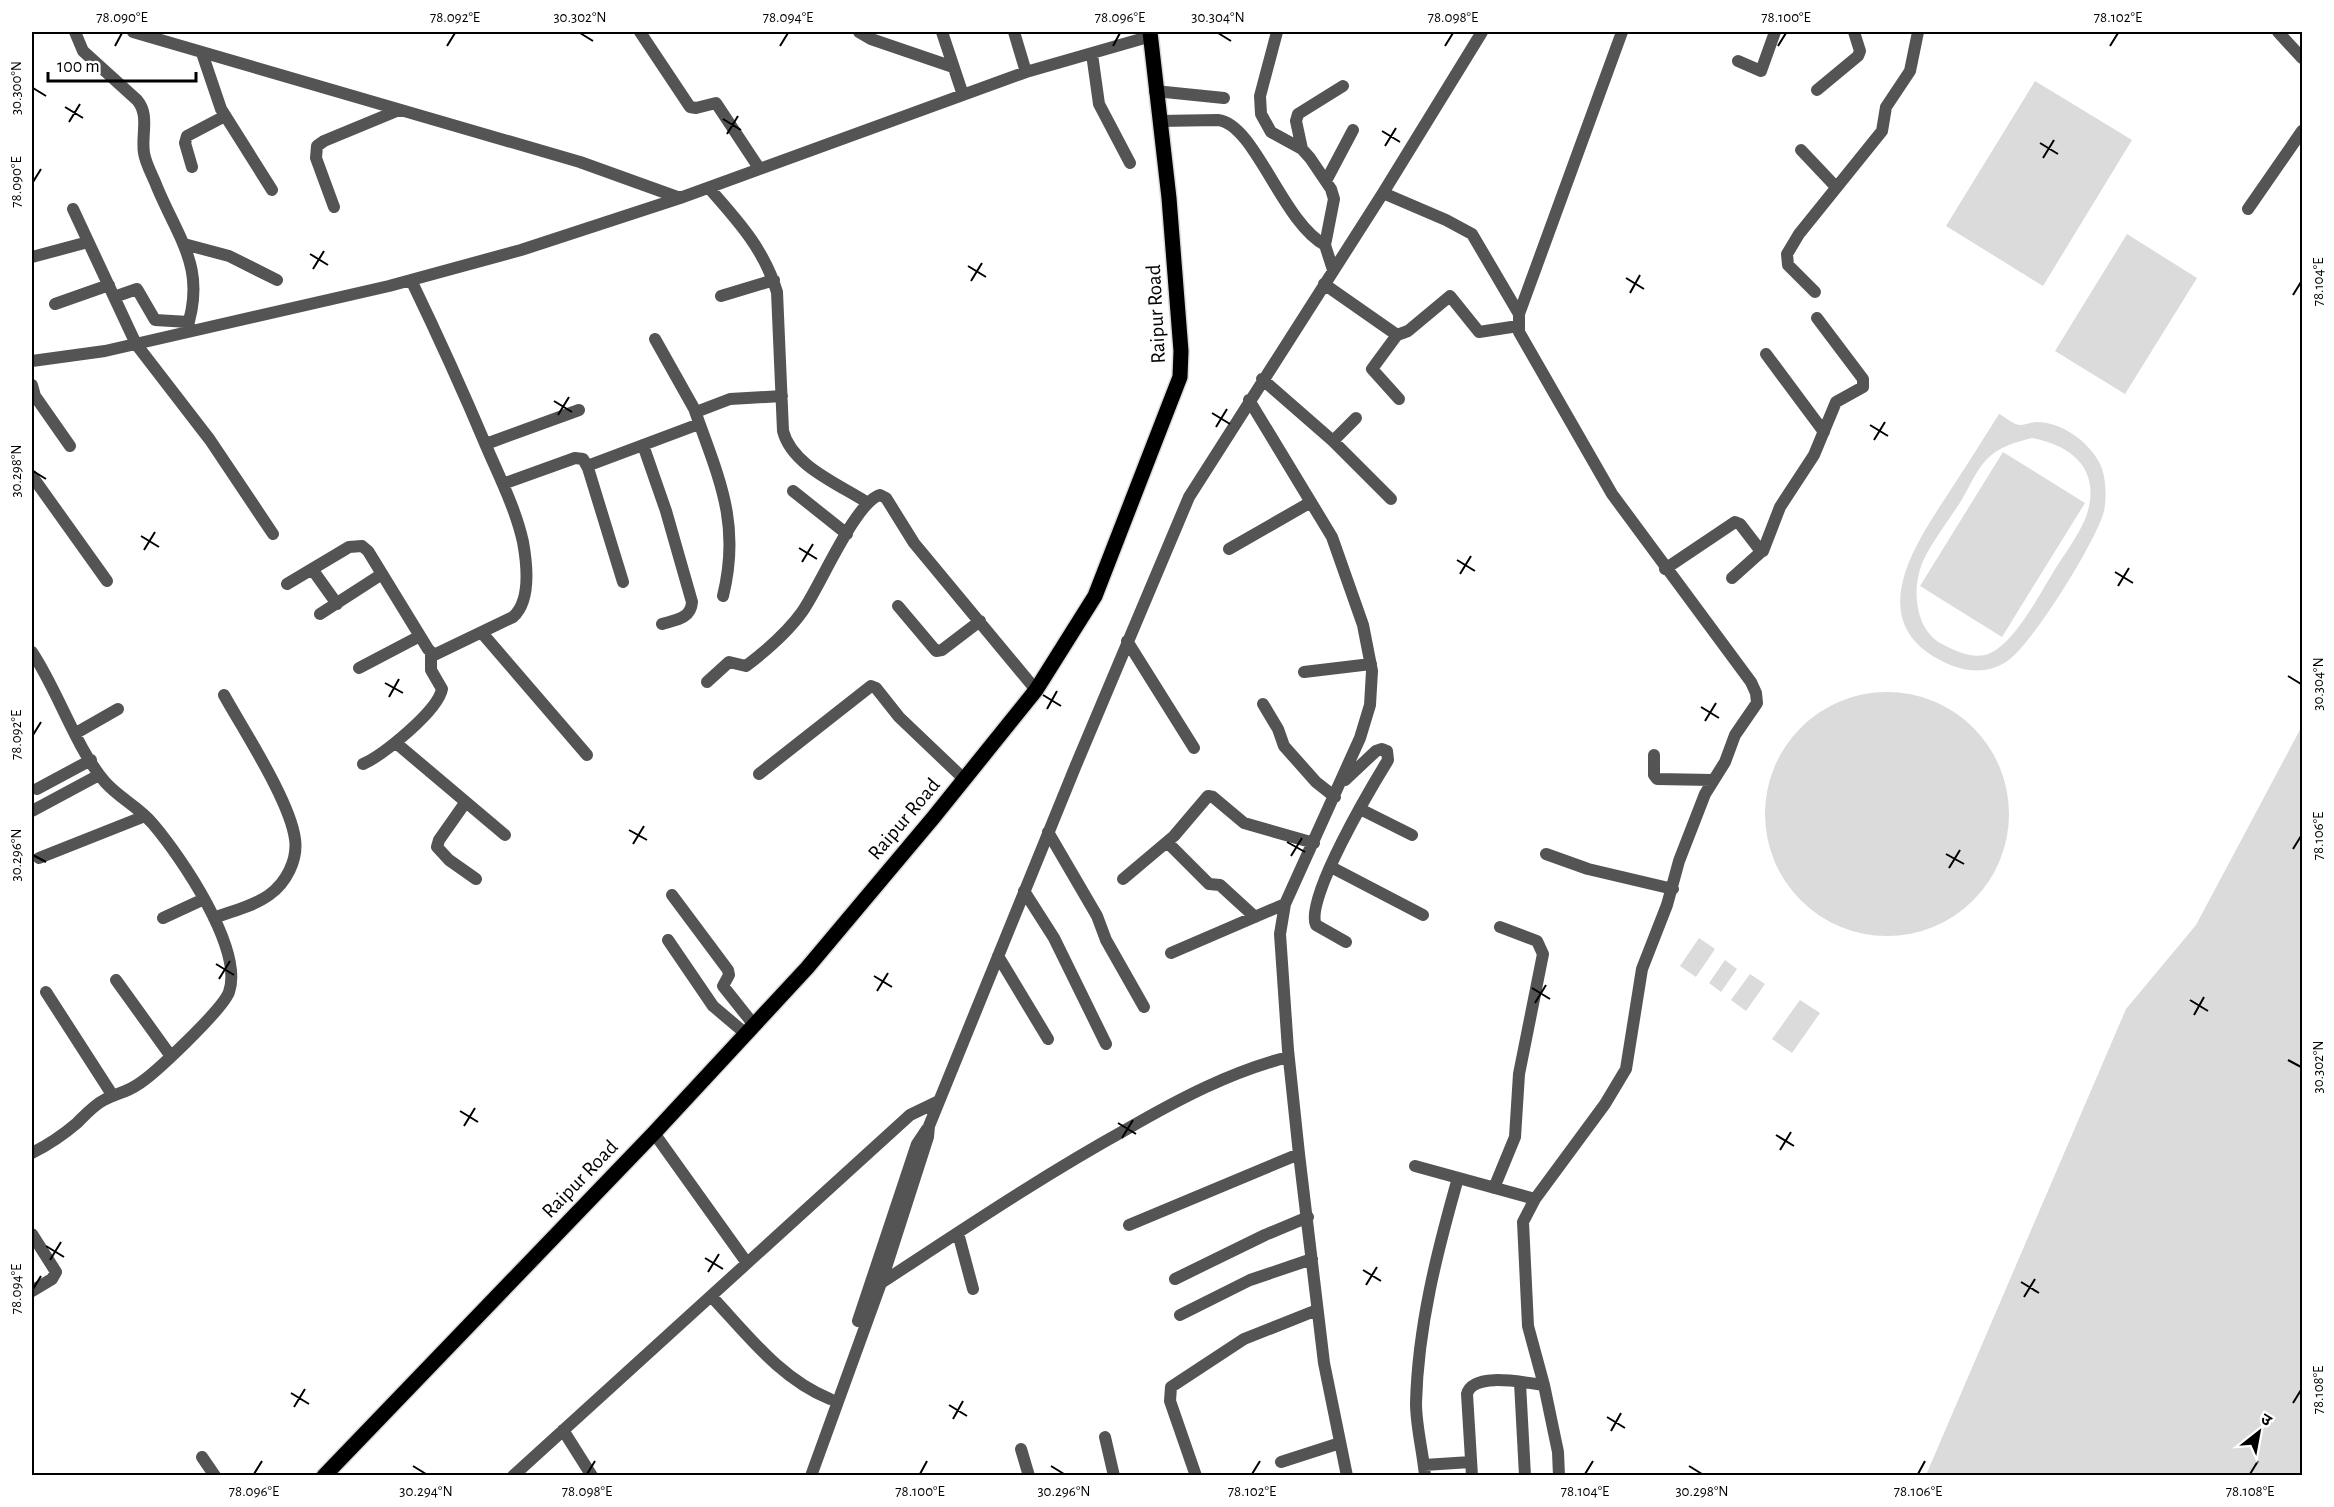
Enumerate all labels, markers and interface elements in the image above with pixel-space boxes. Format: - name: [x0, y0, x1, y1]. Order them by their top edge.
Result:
- text: 78.090°E: [96, 10, 148, 25]
- text: 78.092°E: [430, 10, 480, 25]
- text: 30.302°N: [553, 10, 607, 25]
- text: 78.094°E: [763, 10, 813, 25]
- text: 78.096°E: [1095, 10, 1145, 25]
- text: 30.304°N: [1191, 10, 1245, 25]
- text: 78.098°E: [1428, 10, 1478, 25]
- text: 78.100°E: [1761, 10, 1811, 25]
- text: 78.102°E: [2094, 10, 2142, 25]
- scale bar: [48, 45, 196, 83]
- text: 100 m: [57, 58, 100, 76]
- text: 30.300°N: [9, 61, 24, 115]
- text: 78.090°E: [9, 156, 24, 208]
- text: 78.104°E: [2311, 258, 2326, 306]
- street label: Raipur Road: [1143, 264, 1169, 364]
- text: 30.298°N: [9, 444, 24, 498]
- text: 30.304°N: [2311, 657, 2326, 711]
- text: 78.092°E: [9, 710, 24, 760]
- street label: Raipur Road: [864, 774, 944, 864]
- text: 78.106°E: [2311, 812, 2326, 860]
- text: 30.296°N: [9, 828, 24, 882]
- text: 30.302°N: [2311, 1040, 2326, 1094]
- street label: Raipur Road: [538, 1136, 622, 1222]
- text: 78.094°E: [9, 1264, 24, 1314]
- text: 78.108°E: [2311, 1366, 2326, 1414]
- north arrow: [2229, 1402, 2289, 1462]
- text: उ: [2258, 1411, 2275, 1430]
- text: 78.096°E: [229, 1484, 279, 1499]
- text: 30.294°N: [399, 1484, 453, 1499]
- text: 78.098°E: [562, 1484, 612, 1499]
- text: 78.100°E: [895, 1484, 945, 1499]
- text: 30.296°N: [1037, 1484, 1091, 1499]
- text: 78.102°E: [1228, 1484, 1276, 1499]
- text: 78.104°E: [1561, 1484, 1609, 1499]
- text: 30.298°N: [1675, 1484, 1729, 1499]
- text: 78.106°E: [1894, 1484, 1942, 1499]
- text: 78.108°E: [2226, 1484, 2274, 1499]

